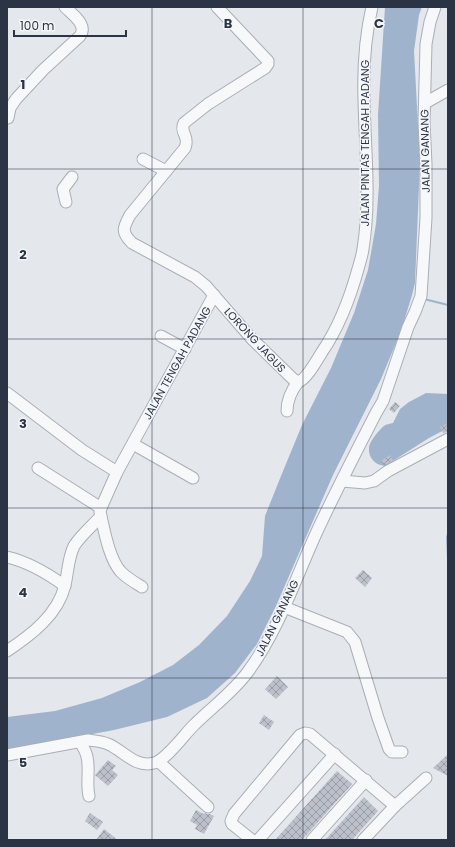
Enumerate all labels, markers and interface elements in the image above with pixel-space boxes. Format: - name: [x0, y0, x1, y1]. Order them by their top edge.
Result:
- scale bar: [14, 12, 126, 38]
- text: B: [224, 14, 233, 33]
- text: C: [374, 14, 384, 33]
- text: 100 m: [20, 17, 54, 34]
- street label: JALAN PINTAS TENGAH PADANG: [357, 59, 373, 226]
- text: 1: [21, 75, 25, 94]
- street label: JALAN GANANG: [416, 109, 434, 193]
- text: 2: [19, 245, 27, 264]
- street label: JALAN TENGAH PADANG: [139, 303, 215, 423]
- street label: LORONG JAGUS: [221, 304, 289, 376]
- text: 3: [19, 414, 27, 433]
- street label: JALAN GANANG: [252, 577, 303, 659]
- text: 4: [19, 583, 28, 602]
- text: 5: [19, 753, 27, 772]

